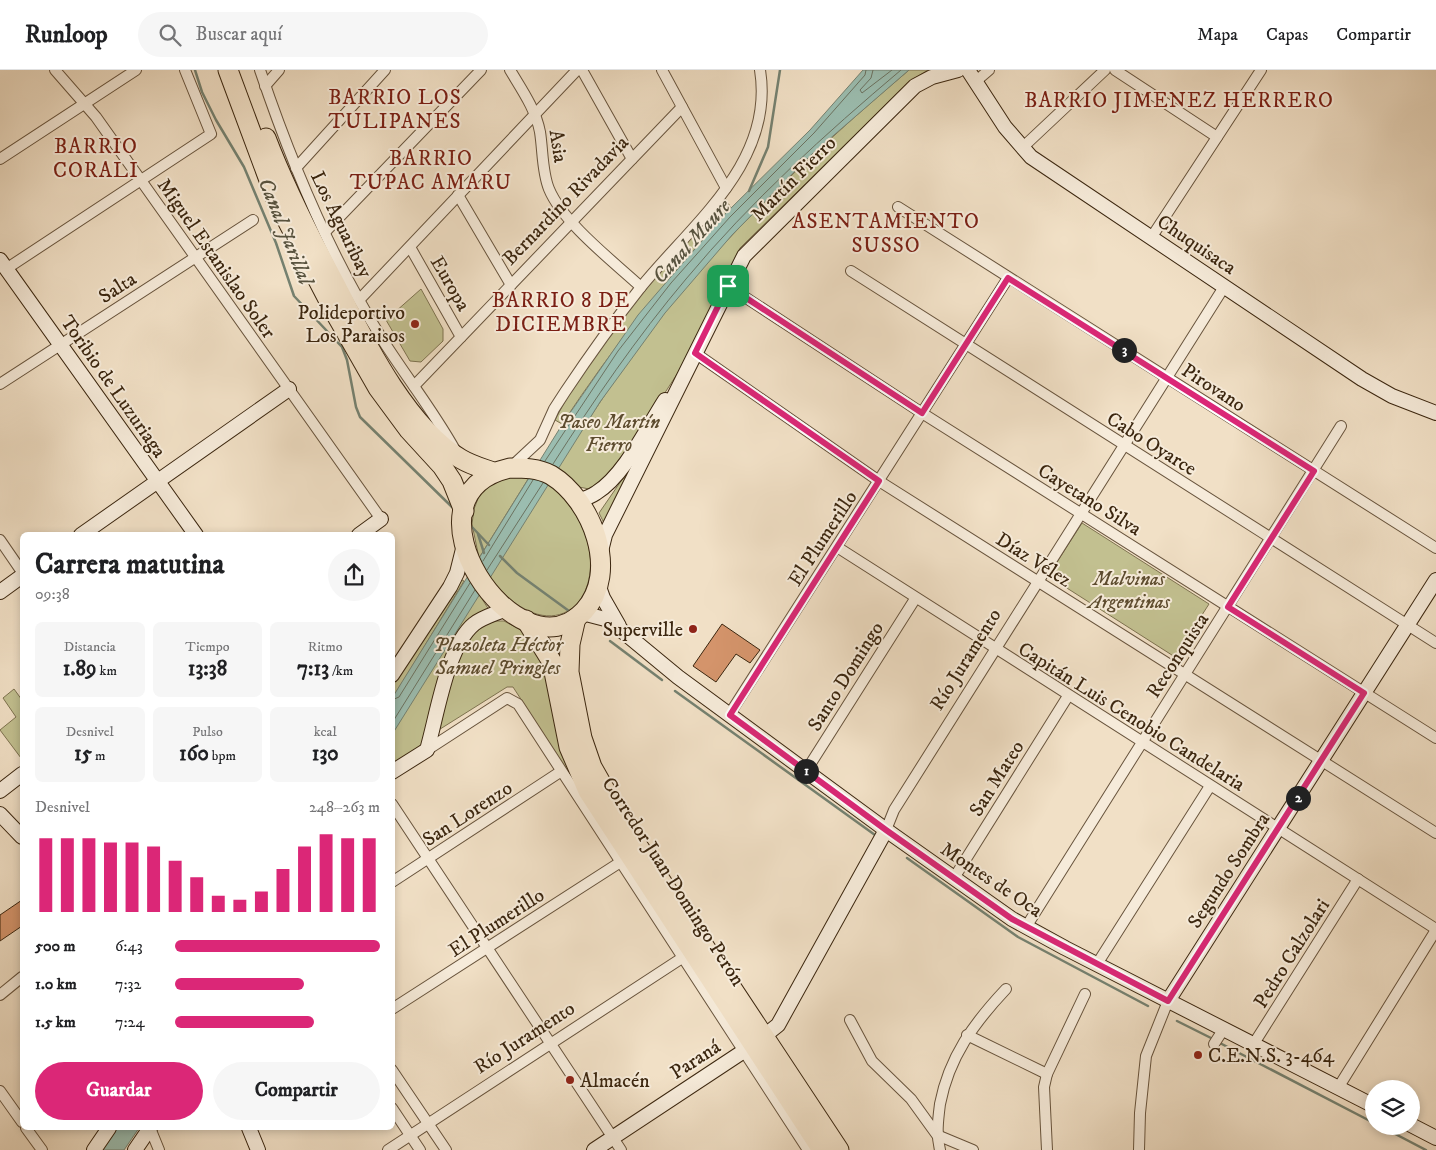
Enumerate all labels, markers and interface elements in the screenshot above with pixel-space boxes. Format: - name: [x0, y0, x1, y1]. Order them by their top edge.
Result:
- search box: [138, 12, 488, 57]
- text: Runloop: [25, 20, 108, 50]
- icon: search: [156, 21, 184, 49]
- text: Buscar aquí: [196, 23, 282, 46]
- text: Mapa: [1197, 24, 1238, 46]
- text: Capas: [1266, 24, 1308, 46]
- text: Compartir: [1336, 24, 1411, 46]
- district label: BARRIO LOS TULIPANES: [328, 85, 462, 135]
- district label: BARRIO JIMENEZ HERRERO: [1024, 88, 1334, 114]
- street label: Asia: [543, 128, 573, 165]
- street label: Bernardino Rivadavia: [498, 131, 635, 271]
- street label: Martín Fierro: [746, 131, 842, 227]
- district label: BARRIO CORALI: [53, 134, 139, 184]
- district label: BARRIO TUPAC AMARU: [350, 146, 512, 196]
- street label: Los Aguaribay: [304, 167, 377, 283]
- street label: Miguel Estanislao Soler: [151, 174, 281, 344]
- water label: Canal Jarillal: [252, 174, 319, 291]
- water label: Canal Maure: [647, 193, 737, 289]
- district label: ASENTAMIENTO SUSSO: [792, 209, 980, 259]
- street label: Chuquisaca: [1152, 210, 1241, 281]
- street label: Europa: [424, 252, 476, 316]
- pin: [707, 265, 749, 307]
- street label: Salta: [94, 267, 142, 310]
- icon: arrive: [714, 272, 742, 300]
- district label: BARRIO 8 DE DICIEMBRE: [492, 288, 630, 338]
- place label: Polideportivo Los Paraisos: [298, 301, 405, 349]
- street label: Toribio de Luzuriaga: [54, 311, 172, 463]
- marker: Polideportivo Los Paraisos: [409, 318, 421, 330]
- pin: 3: [1112, 338, 1136, 362]
- text: 3: [1122, 341, 1127, 359]
- street label: Pirovano: [1176, 358, 1250, 418]
- street label: Cabo Oyarce: [1101, 407, 1201, 482]
- park label: Paseo Martín Fierro: [558, 410, 660, 458]
- street label: Cayetano Silva: [1033, 459, 1146, 542]
- street label: El Plumerillo: [783, 486, 863, 591]
- street label: Díaz Vélez: [991, 527, 1076, 593]
- text: Carrera matutina: [35, 547, 224, 582]
- button: share: [328, 549, 380, 601]
- park label: Malvinas Argentinas: [1086, 567, 1171, 615]
- text: 09:38: [35, 584, 70, 604]
- street label: Río Juramento: [925, 604, 1007, 715]
- street label: Reconquista: [1141, 608, 1215, 703]
- street label: Santo Domingo: [803, 617, 890, 736]
- place label: Superville: [603, 618, 683, 643]
- marker: Superville: [687, 623, 699, 635]
- park label: Plazoleta Héctor Samuel Pringles: [433, 633, 564, 681]
- street label: Capitán Luis Cenobio Candelaria: [1013, 637, 1250, 798]
- text: Distancia: [64, 638, 116, 656]
- text: Tiempo: [185, 638, 230, 656]
- text: Ritmo: [308, 638, 342, 656]
- text: 1.89: [63, 656, 96, 682]
- text: 13:38: [188, 656, 227, 682]
- text: 7:13: [297, 656, 329, 682]
- text: km: [96, 662, 117, 680]
- text: /km: [329, 662, 353, 680]
- text: Desnivel: [66, 723, 114, 741]
- text: Pulso: [192, 723, 223, 741]
- text: kcal: [314, 723, 337, 741]
- street label: San Mateo: [964, 736, 1030, 821]
- text: 15: [74, 741, 92, 767]
- text: 160: [179, 741, 209, 767]
- text: 130: [312, 741, 339, 767]
- text: m: [92, 747, 106, 765]
- text: bpm: [209, 747, 236, 765]
- pin: 1: [794, 758, 818, 784]
- text: 1: [804, 762, 809, 780]
- street label: Corredor Juan Domingo Perón: [596, 773, 750, 991]
- street label: San Lorenzo: [418, 776, 518, 853]
- pin: 2: [1286, 786, 1310, 810]
- text: 2: [1295, 789, 1302, 807]
- text: Desnivel: [35, 797, 90, 817]
- text: 248–263 m: [309, 797, 380, 817]
- street label: Segundo Sombra: [1183, 808, 1276, 933]
- street label: Montes de Oca: [935, 837, 1047, 924]
- street label: El Plumerillo: [444, 883, 549, 963]
- street label: Pedro Calzolari: [1249, 894, 1336, 1013]
- text: 500 m: [35, 936, 76, 956]
- text: 6:43: [115, 936, 143, 956]
- text: 1.0 km: [35, 974, 77, 994]
- text: 7:32: [115, 974, 141, 994]
- street label: Río Juramento: [470, 996, 580, 1080]
- text: 1.5 km: [35, 1012, 76, 1032]
- text: 7:24: [115, 1012, 145, 1032]
- street label: Paraná: [666, 1035, 726, 1086]
- place label: C.E.N.S. 3-464: [1208, 1044, 1335, 1069]
- marker: C.E.N.S. 3-464: [1192, 1049, 1204, 1061]
- button: Guardar: [35, 1062, 203, 1120]
- button: Compartir: [213, 1062, 380, 1120]
- place label: Almacén: [580, 1069, 650, 1094]
- marker: Almacén: [564, 1074, 576, 1086]
- map controls: [1365, 1080, 1420, 1135]
- button: layers: [1365, 1080, 1420, 1135]

